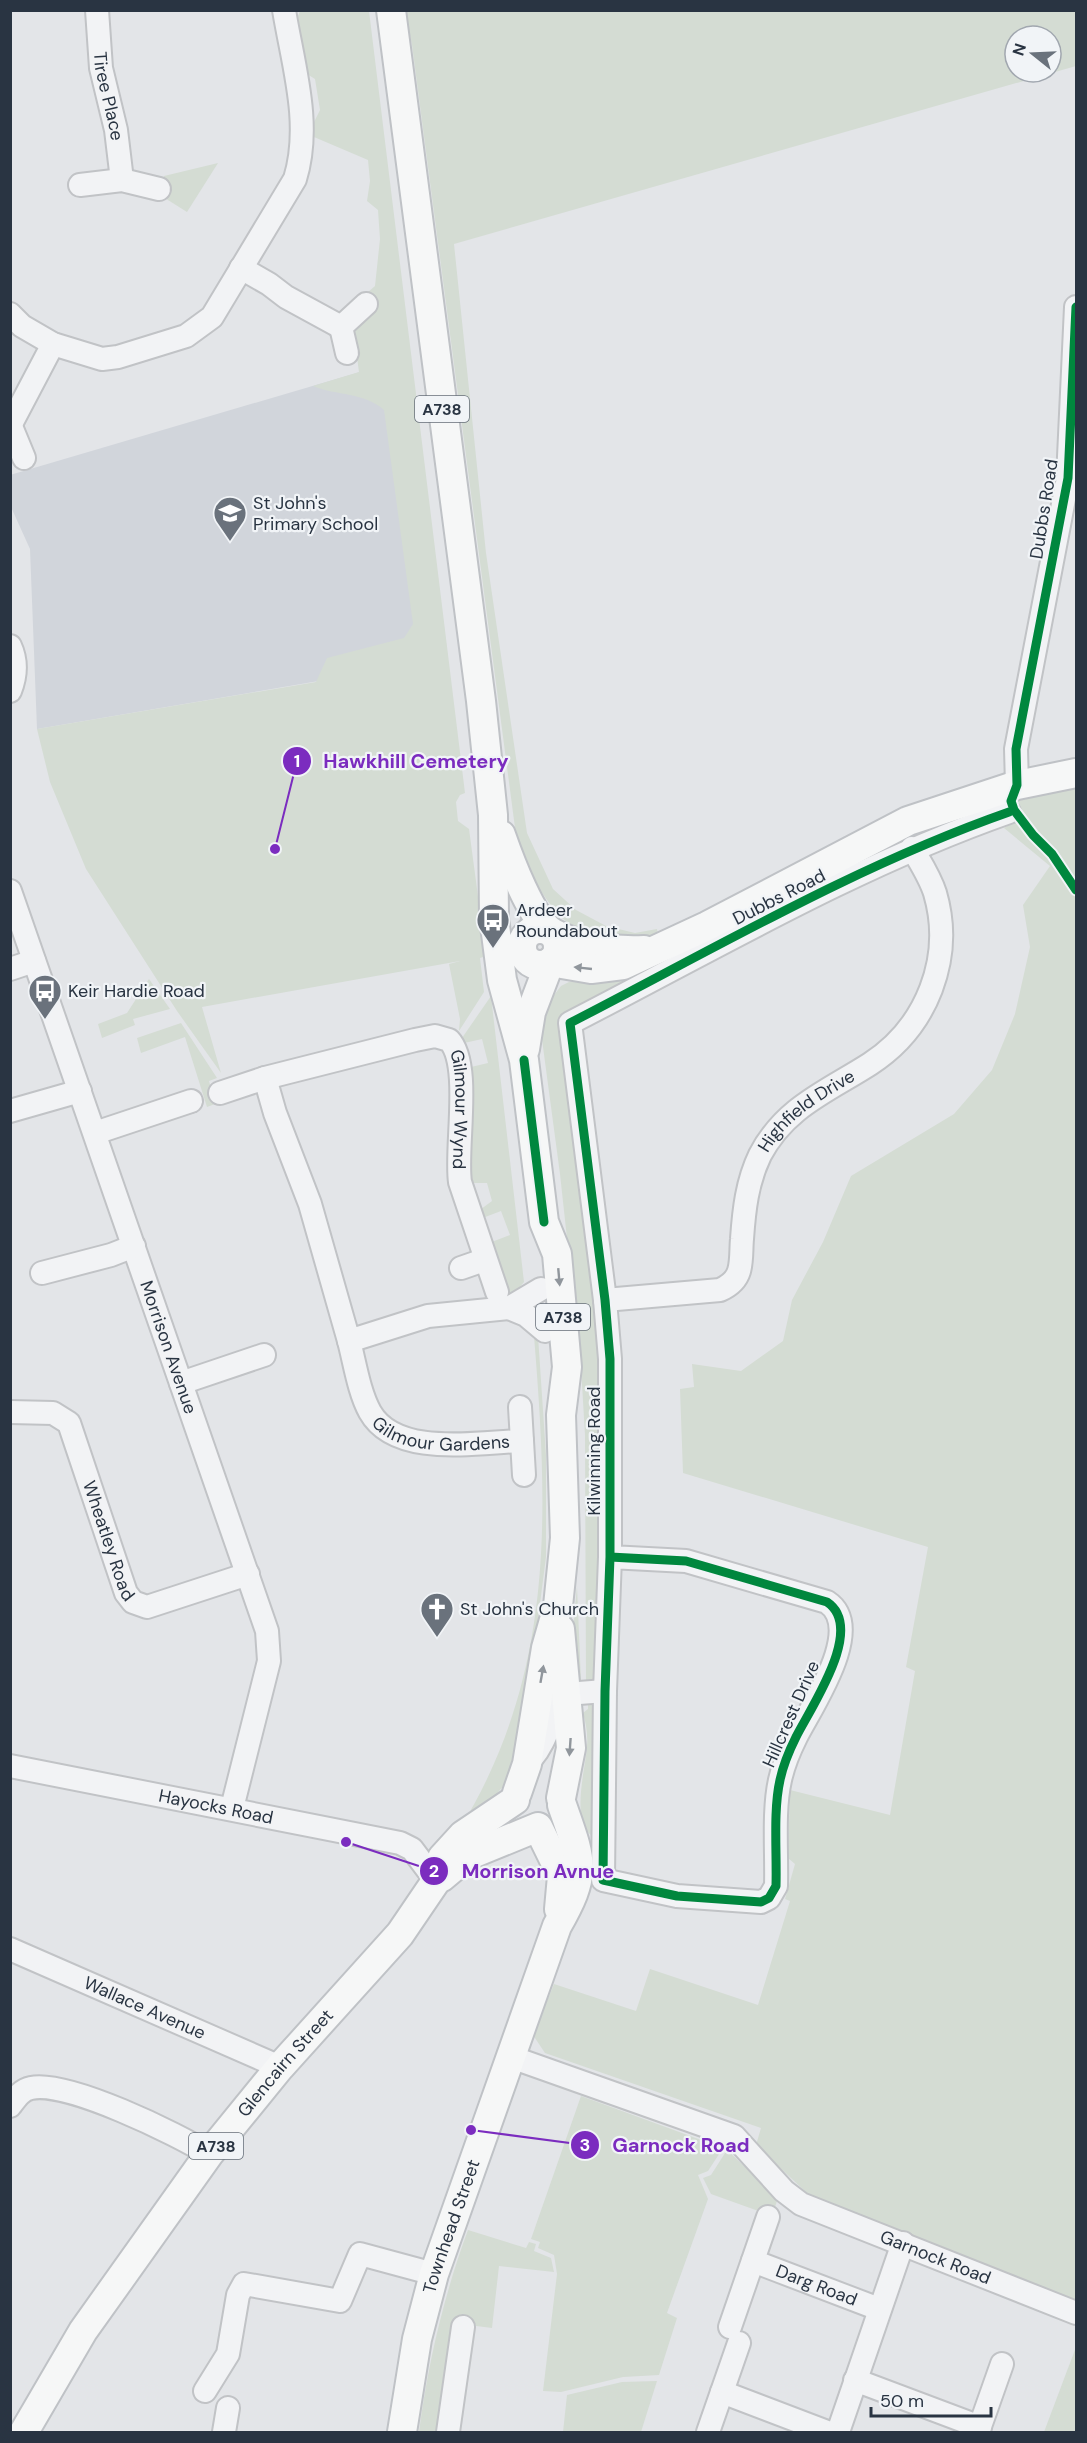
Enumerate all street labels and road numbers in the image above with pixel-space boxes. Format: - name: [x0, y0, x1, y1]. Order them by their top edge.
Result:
- street label: Tiree Place: [88, 51, 129, 142]
- road number: A738: [415, 396, 469, 422]
- street label: Dubbs Road: [1024, 457, 1064, 561]
- street label: Dubbs Road: [729, 863, 829, 931]
- street label: Gilmour Wynd: [444, 1047, 473, 1169]
- street label: Highfield Drive: [752, 1064, 859, 1157]
- street label: Morrison Avenue: [134, 1277, 203, 1417]
- road number: A738: [536, 1304, 590, 1330]
- street label: Kilwinning Road: [582, 1387, 606, 1515]
- street label: Gilmour Gardens: [367, 1411, 511, 1457]
- street label: Wheatley Road: [77, 1477, 140, 1606]
- street label: Hillcrest Drive: [757, 1657, 825, 1771]
- street label: Hayocks Road: [157, 1784, 275, 1830]
- street label: Wallace Avenue: [80, 1971, 209, 2045]
- street label: Glencairn Street: [232, 2004, 339, 2122]
- road number: A738: [189, 2133, 243, 2159]
- street label: Townhead Street: [417, 2156, 486, 2296]
- street label: Garnock Road: [877, 2225, 994, 2290]
- street label: Darg Road: [772, 2259, 861, 2312]

